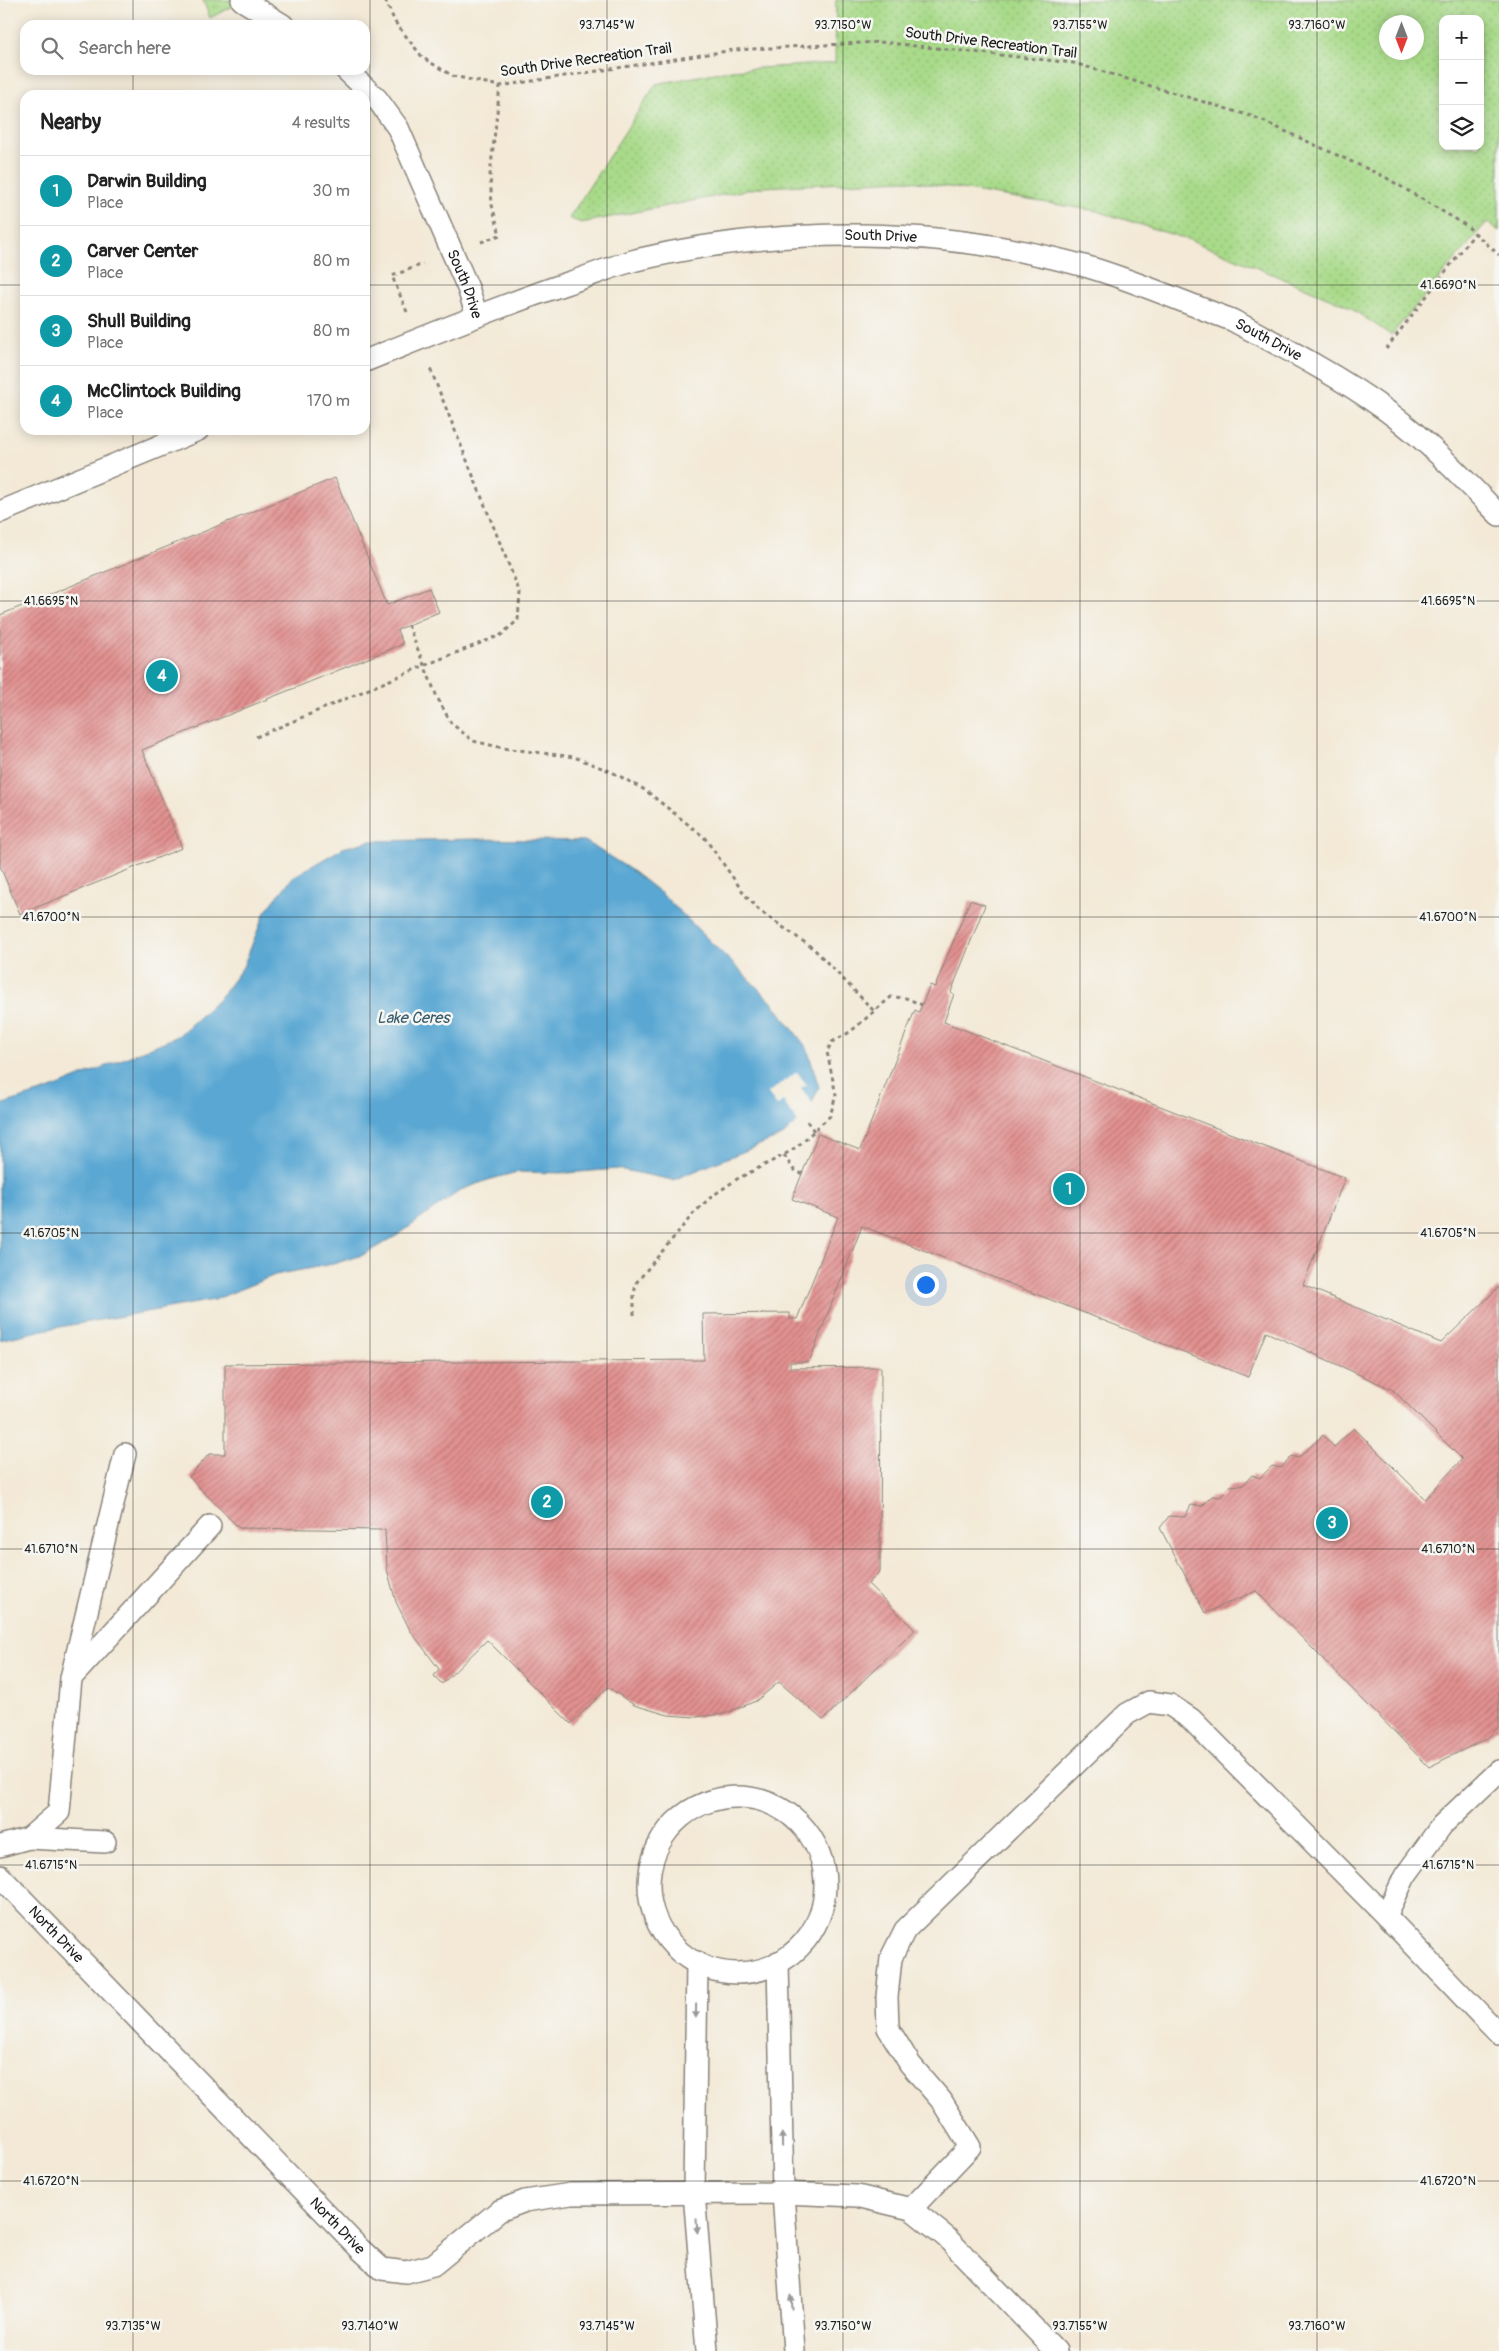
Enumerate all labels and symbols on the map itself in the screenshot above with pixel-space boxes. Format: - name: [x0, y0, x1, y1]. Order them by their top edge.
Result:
- north arrow: [1379, 15, 1424, 60]
- text: 93.7145°W: [579, 18, 635, 33]
- text: 93.7150°W: [815, 18, 871, 33]
- text: 93.7155°W: [1052, 18, 1108, 33]
- text: 93.7160°W: [1288, 18, 1346, 33]
- street label: South Drive Recreation Trail: [904, 23, 1078, 63]
- street label: South Drive Recreation Trail: [499, 39, 673, 81]
- street label: South Drive: [844, 225, 918, 247]
- street label: South Drive: [443, 246, 487, 321]
- text: 41.6690°N: [1420, 278, 1476, 293]
- street label: South Drive: [1232, 314, 1306, 365]
- text: 41.6695°N: [24, 594, 78, 609]
- text: 41.6695°N: [1421, 594, 1475, 609]
- pin: 4: [146, 657, 178, 695]
- text: 41.6700°N: [22, 910, 80, 925]
- text: 41.6700°N: [1419, 910, 1477, 925]
- water label: Lake Ceres: [377, 1008, 451, 1028]
- pin: 1: [1053, 1170, 1085, 1208]
- text: 41.6705°N: [23, 1226, 79, 1241]
- text: 41.6705°N: [1420, 1226, 1476, 1241]
- your location: [913, 1272, 939, 1298]
- pin: 2: [531, 1483, 563, 1521]
- pin: 3: [1316, 1504, 1348, 1542]
- text: 41.6710°N: [24, 1542, 78, 1557]
- text: 41.6710°N: [1421, 1542, 1475, 1557]
- text: 41.6715°N: [25, 1858, 77, 1873]
- text: 41.6715°N: [1422, 1858, 1474, 1873]
- street label: North Drive: [24, 1902, 88, 1967]
- one-way arrow: [692, 2003, 700, 2019]
- one-way arrow: [777, 2132, 785, 2148]
- text: 41.6720°N: [23, 2174, 79, 2189]
- text: 41.6720°N: [1420, 2174, 1476, 2189]
- street label: North Drive: [306, 2193, 370, 2259]
- one-way arrow: [693, 2218, 701, 2234]
- one-way arrow: [786, 2294, 794, 2310]
- text: 93.7135°W: [105, 2319, 161, 2334]
- text: 93.7140°W: [341, 2319, 399, 2334]
- text: 93.7145°W: [579, 2319, 635, 2334]
- text: 93.7150°W: [815, 2319, 871, 2334]
- text: 93.7155°W: [1052, 2319, 1108, 2334]
- text: 93.7160°W: [1288, 2319, 1346, 2334]

